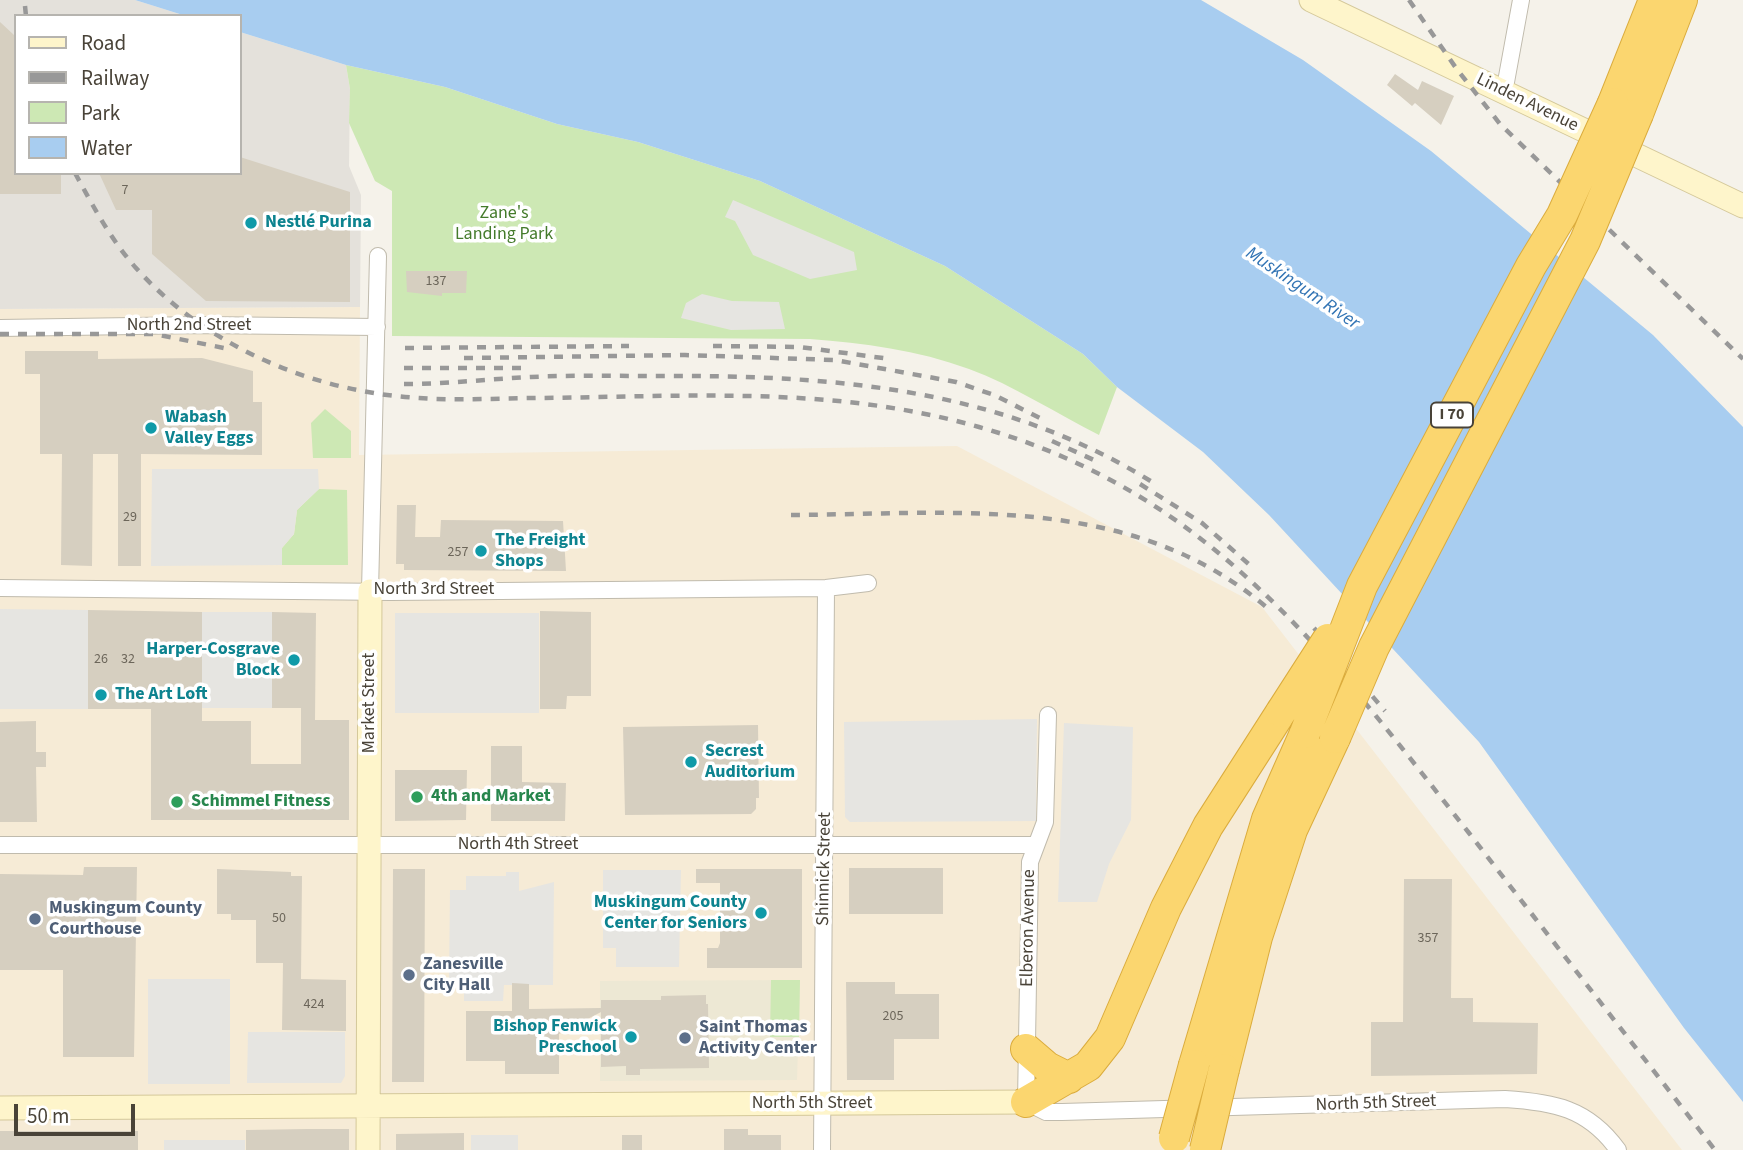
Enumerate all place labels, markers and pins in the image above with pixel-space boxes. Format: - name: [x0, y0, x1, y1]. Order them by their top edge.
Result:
- place label: Nestlé Purina: [265, 212, 372, 234]
- marker: Nestlé Purina: [243, 215, 259, 231]
- place label: Wabash Valley Eggs: [165, 407, 253, 450]
- marker: Wabash Valley Eggs: [143, 420, 159, 436]
- place label: The Freight Shops: [495, 530, 585, 572]
- marker: The Freight Shops: [473, 543, 489, 559]
- place label: Harper-Cosgrave Block: [146, 639, 280, 682]
- marker: Harper-Cosgrave Block: [286, 652, 302, 668]
- place label: The Art Loft: [115, 684, 208, 706]
- marker: The Art Loft: [93, 687, 109, 703]
- place label: Secrest Auditorium: [705, 741, 795, 784]
- marker: Secrest Auditorium: [683, 754, 699, 770]
- place label: 4th and Market: [431, 786, 551, 808]
- marker: 4th and Market: [409, 789, 425, 805]
- place label: Schimmel Fitness: [191, 791, 330, 813]
- marker: Schimmel Fitness: [169, 794, 185, 810]
- place label: Muskingum County Center for Seniors: [594, 892, 747, 934]
- place label: Muskingum County Courthouse: [49, 898, 202, 940]
- marker: Muskingum County Center for Seniors: [753, 905, 769, 921]
- marker: Muskingum County Courthouse: [27, 911, 43, 927]
- place label: Zanesville City Hall: [423, 954, 504, 996]
- marker: Zanesville City Hall: [401, 967, 417, 983]
- place label: Bishop Fenwick Preschool: [493, 1016, 617, 1058]
- place label: Saint Thomas Activity Center: [699, 1017, 817, 1060]
- marker: Bishop Fenwick Preschool: [623, 1029, 639, 1045]
- marker: Saint Thomas Activity Center: [677, 1030, 693, 1046]

